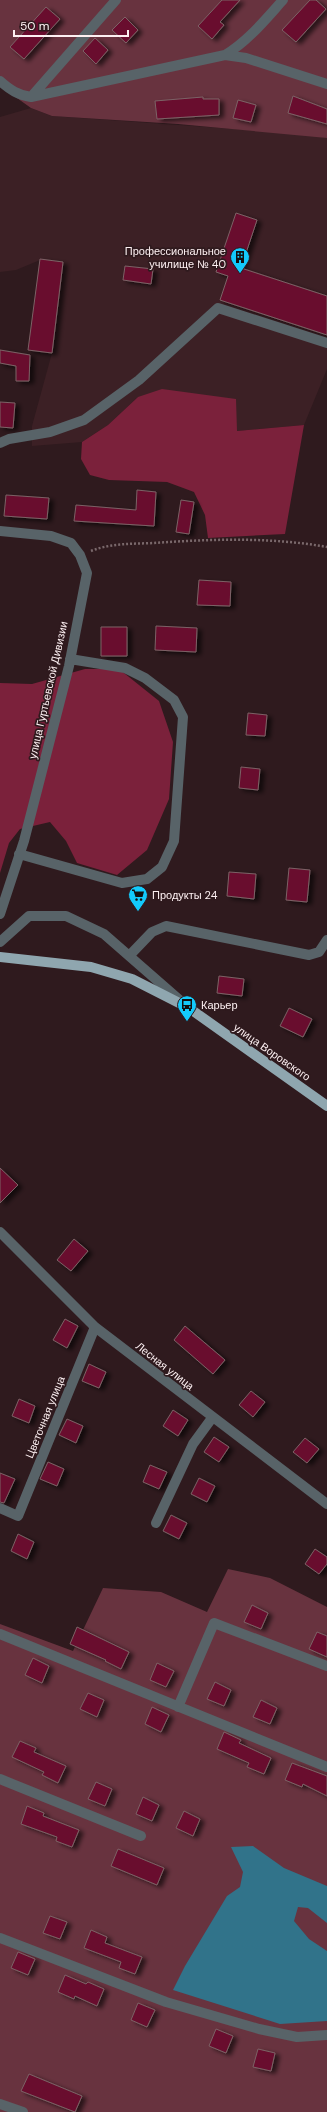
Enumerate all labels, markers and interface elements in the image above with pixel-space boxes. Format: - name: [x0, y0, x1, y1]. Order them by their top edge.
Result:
- scale bar: [14, 12, 128, 38]
- text: 50 m: [20, 18, 49, 34]
- place label: Профессиональное училище № 40: [125, 244, 226, 271]
- building icon: Профессиональное училище № 40: [229, 246, 251, 274]
- street label: улица Гуртьевской Дивизии: [25, 620, 71, 760]
- supermarket icon: Продукты 24: [127, 884, 149, 912]
- place label: Продукты 24: [152, 888, 218, 902]
- bus stop icon: Карьер: [176, 994, 198, 1022]
- place label: Карьер: [201, 998, 238, 1012]
- street label: улица Воровского: [231, 1020, 313, 1084]
- street label: Лесная улица: [133, 1339, 198, 1394]
- street label: Цветочная улица: [22, 1373, 68, 1460]

